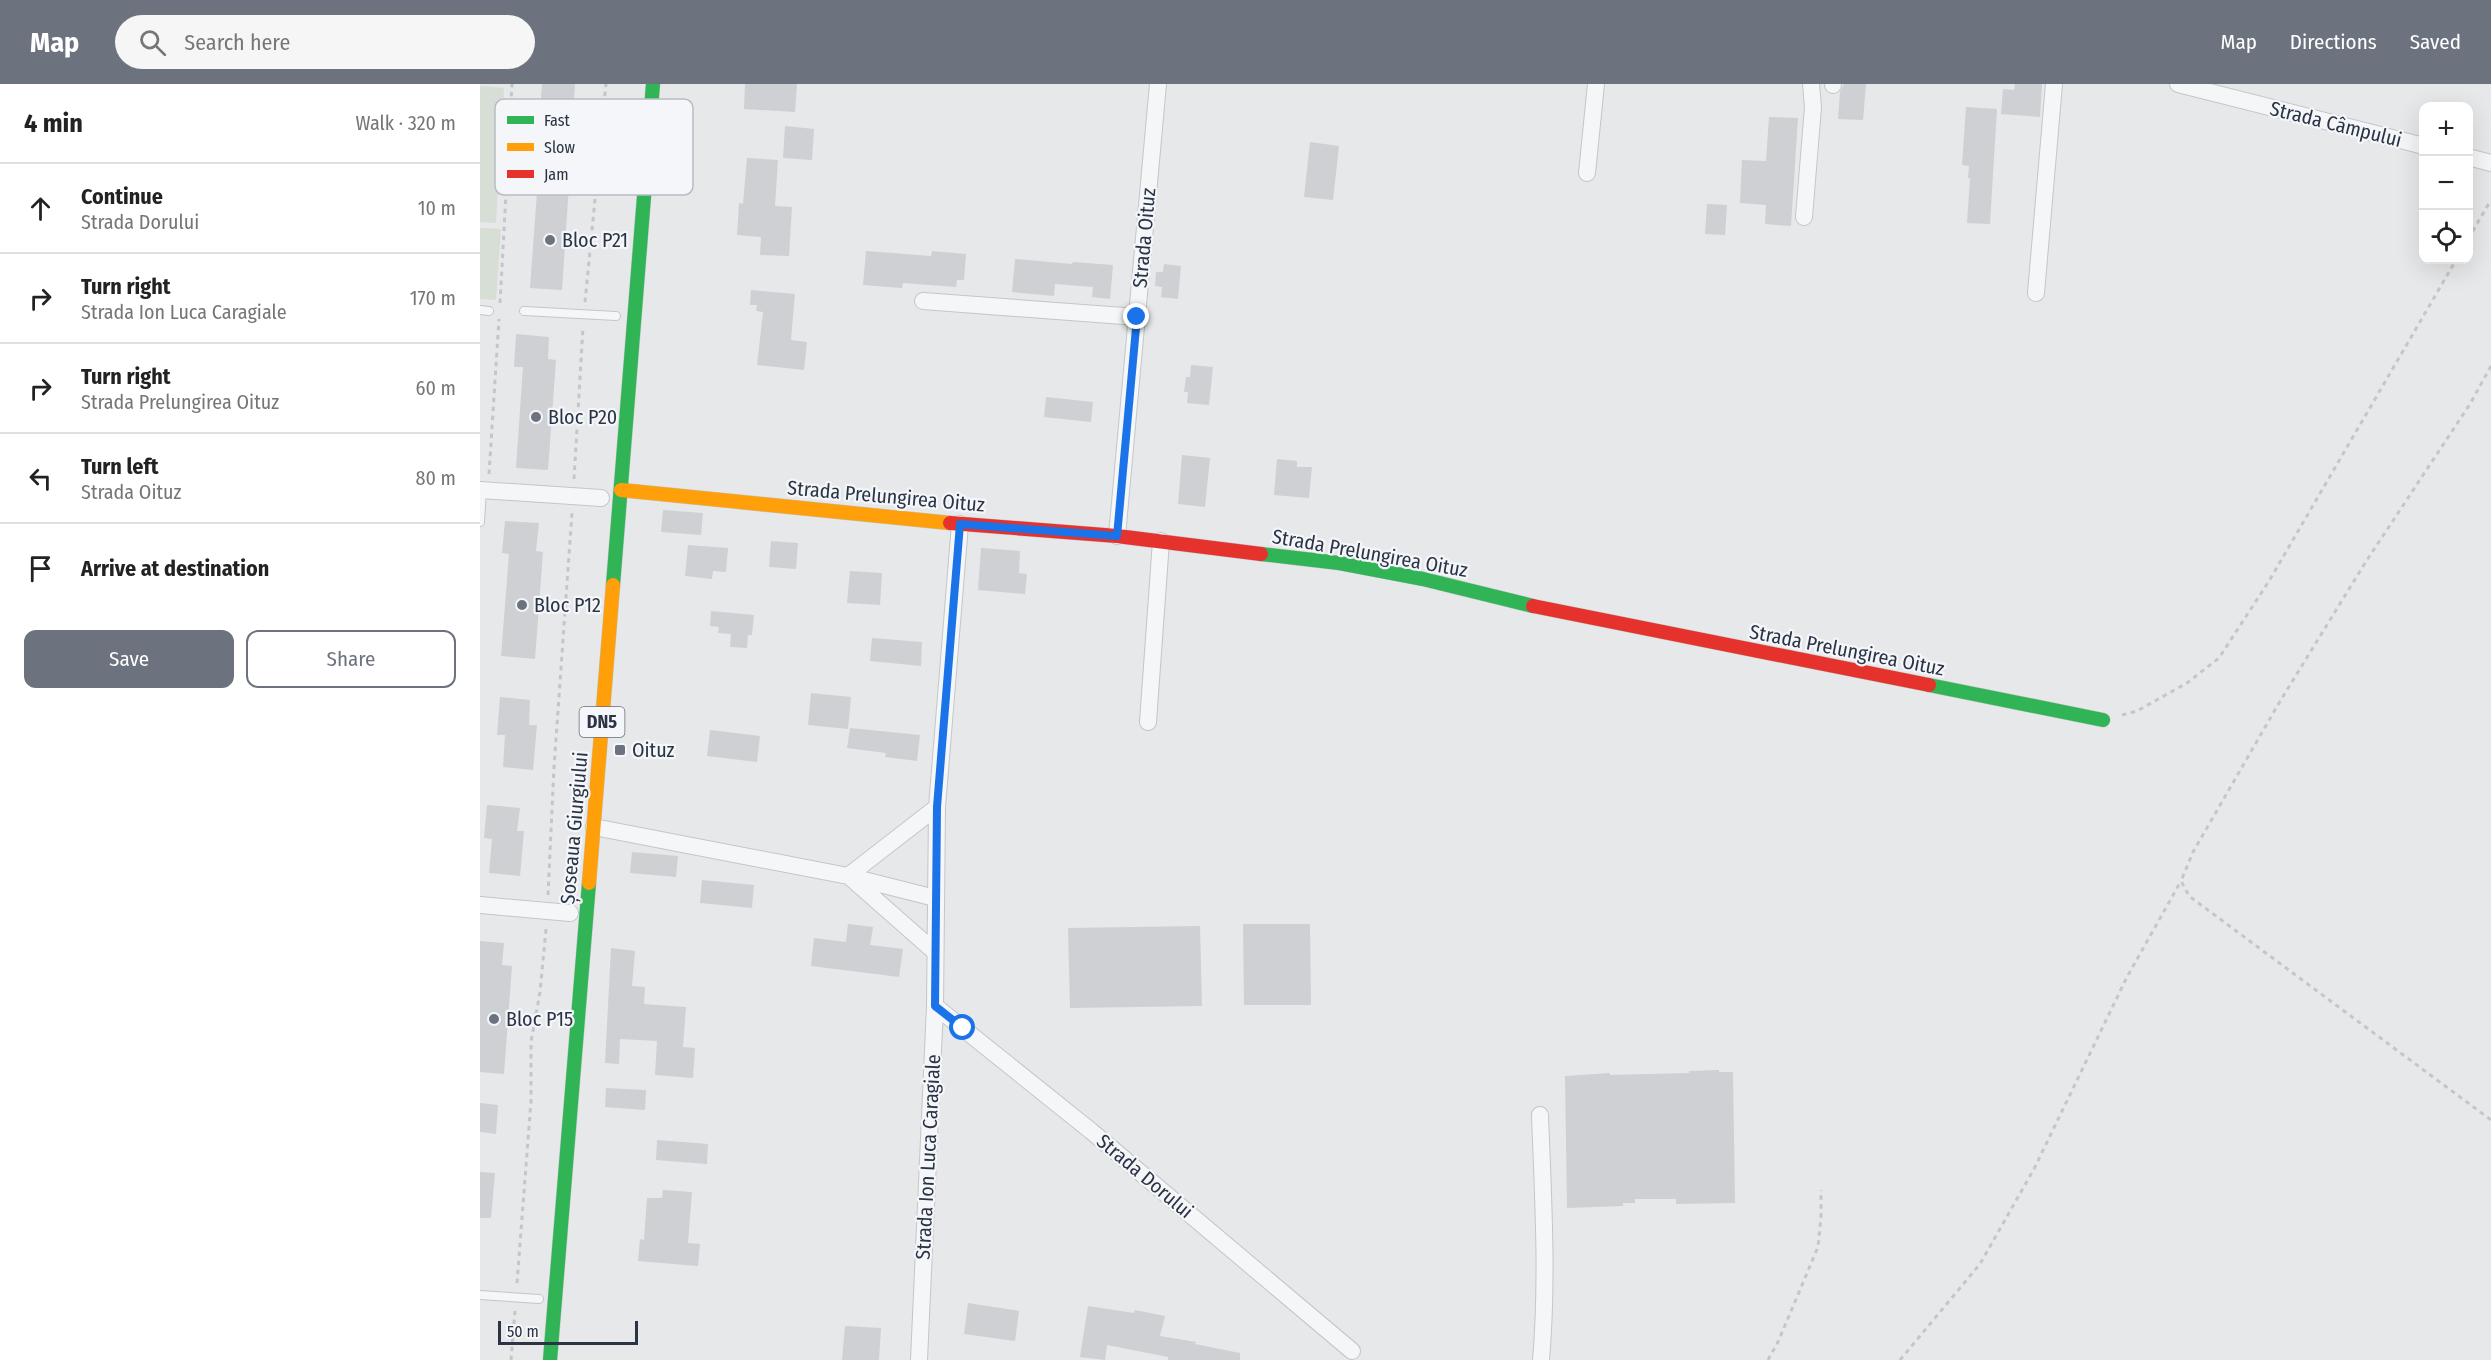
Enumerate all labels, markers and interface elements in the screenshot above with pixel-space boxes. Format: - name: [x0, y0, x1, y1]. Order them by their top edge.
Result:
- search box: [115, 15, 535, 69]
- text: Map: [30, 26, 79, 59]
- icon: search: [136, 26, 169, 59]
- text: Search here: [184, 29, 290, 56]
- text: Map: [2220, 29, 2257, 55]
- text: Directions: [2290, 29, 2377, 55]
- text: Saved: [2410, 29, 2461, 55]
- street label: Strada Câmpului: [2268, 96, 2404, 152]
- legend: [495, 99, 693, 195]
- map controls: [2419, 102, 2473, 264]
- button: +: [2419, 102, 2473, 156]
- text: 4 min: [24, 108, 83, 139]
- text: Walk · 320 m: [356, 111, 456, 135]
- text: Fast: [544, 111, 571, 130]
- text: Slow: [544, 138, 575, 157]
- button: −: [2419, 156, 2473, 210]
- text: Jam: [544, 165, 569, 184]
- text: Continue: [81, 183, 163, 210]
- street label: Strada Oituz: [1128, 187, 1160, 289]
- icon: ahead: [24, 192, 57, 225]
- text: 10 m: [418, 196, 456, 220]
- text: Strada Dorului: [81, 210, 199, 234]
- button: locate: [2419, 210, 2473, 264]
- place label: Bloc P21: [562, 228, 628, 252]
- marker: Bloc P21: [543, 233, 557, 247]
- text: Turn right: [81, 273, 170, 300]
- icon: right: [24, 282, 57, 315]
- text: 170 m: [410, 286, 456, 310]
- text: Strada Ion Luca Caragiale: [81, 300, 287, 324]
- route end: [1123, 303, 1149, 329]
- text: Turn right: [81, 363, 170, 390]
- icon: right: [24, 372, 57, 405]
- text: 60 m: [416, 376, 456, 400]
- text: Strada Prelungirea Oituz: [81, 390, 279, 414]
- place label: Bloc P20: [548, 405, 617, 429]
- marker: Bloc P20: [529, 410, 543, 424]
- text: Turn left: [81, 453, 159, 480]
- icon: left: [24, 462, 57, 495]
- text: 80 m: [416, 466, 456, 490]
- street label: Strada Prelungirea Oituz: [786, 475, 986, 517]
- text: Strada Oituz: [81, 480, 181, 504]
- street label: Strada Prelungirea Oituz: [1270, 524, 1470, 582]
- icon: arrive: [24, 552, 57, 585]
- text: Arrive at destination: [81, 555, 269, 582]
- place label: Bloc P12: [534, 593, 601, 617]
- marker: Bloc P12: [515, 598, 529, 612]
- street label: Strada Prelungirea Oituz: [1748, 619, 1947, 681]
- button: Save: [24, 630, 234, 688]
- button: Share: [246, 630, 456, 688]
- road number: DN5: [580, 707, 624, 737]
- place label: Oituz: [632, 738, 675, 762]
- marker: Oituz: [613, 743, 627, 757]
- street label: Șoseaua Giurgiului: [555, 751, 594, 905]
- place label: Bloc P15: [506, 1007, 573, 1031]
- marker: Bloc P15: [487, 1012, 501, 1026]
- route start: [949, 1014, 975, 1040]
- street label: Strada Ion Luca Caragiale: [911, 1054, 945, 1260]
- street label: Strada Dorului: [1092, 1129, 1198, 1223]
- scale bar: [498, 1318, 638, 1346]
- text: 50 m: [507, 1322, 539, 1341]

